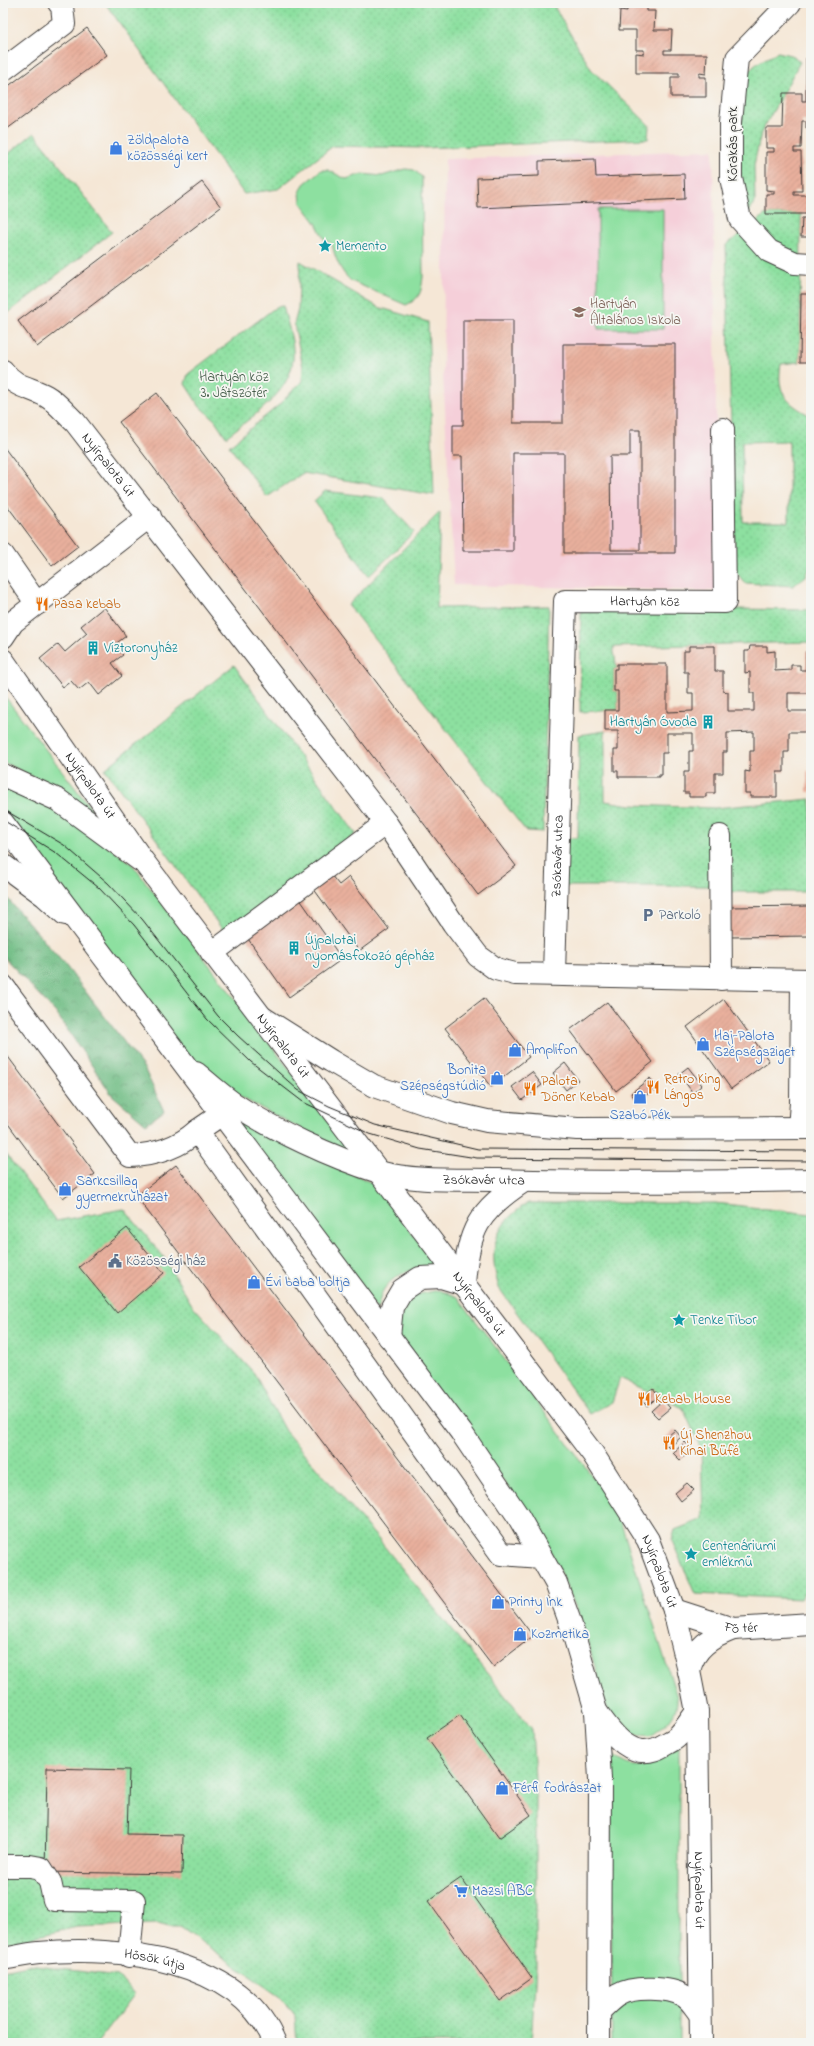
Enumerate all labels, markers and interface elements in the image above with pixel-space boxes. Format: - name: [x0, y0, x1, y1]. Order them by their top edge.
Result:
- street label: Kőrakás park: [723, 105, 744, 182]
- place label: Zöldpalota közösségi kert: [127, 130, 208, 168]
- shop icon: Zöldpalota közösségi kert: [108, 140, 124, 156]
- place label: Memento: [336, 236, 387, 257]
- place icon: Memento: [317, 238, 333, 254]
- place label: Hartyán Általános Iskola: [590, 294, 681, 331]
- school or university icon: Hartyán Általános Iskola: [571, 304, 587, 320]
- park label: Hartyán köz 3. Játszótér: [199, 367, 269, 404]
- street label: Nyírpalota út: [76, 428, 141, 502]
- street label: Hartyán köz: [610, 591, 680, 613]
- place label: Pasa kebab: [53, 594, 121, 615]
- restaurant icon: Pasa kebab: [34, 596, 50, 612]
- place label: Víztoronyház: [103, 638, 178, 660]
- building icon: Víztoronyház: [85, 640, 101, 656]
- place label: Hartyán Óvoda: [610, 712, 697, 734]
- building icon: Hartyán Óvoda: [700, 714, 716, 730]
- street label: Nyírpalota út: [60, 748, 121, 824]
- street label: Zsókavár utca: [546, 815, 569, 898]
- place label: Parkoló: [659, 905, 701, 926]
- parking icon: Parkoló: [640, 907, 656, 923]
- place label: Újpalotai nyomásfokozó gépház: [305, 930, 435, 968]
- building icon: Újpalotai nyomásfokozó gépház: [286, 940, 302, 956]
- street label: Nyírpalota út: [252, 1009, 315, 1083]
- place label: Haj-Palota Szépségsziget: [714, 1026, 796, 1064]
- shop icon: Haj-Palota Szépségsziget: [695, 1036, 711, 1052]
- place label: Amplifon: [526, 1040, 577, 1061]
- shop icon: Amplifon: [507, 1042, 523, 1058]
- place label: Bonita Szépségstúdió: [400, 1060, 486, 1098]
- place label: Retro King Lángos: [664, 1069, 720, 1107]
- shop icon: Bonita Szépségstúdió: [489, 1070, 505, 1086]
- place label: Palota Döner Kebab: [540, 1071, 616, 1108]
- restaurant icon: Retro King Lángos: [645, 1079, 661, 1095]
- restaurant icon: Palota Döner Kebab: [522, 1081, 538, 1097]
- shop icon: Szabó Pék: [632, 1089, 648, 1105]
- place label: Szabó Pék: [610, 1105, 671, 1126]
- street label: Zsókavár utca: [442, 1169, 525, 1191]
- place label: Sarkcsillag gyermekruházat: [75, 1171, 168, 1209]
- shop icon: Sarkcsillag gyermekruházat: [57, 1181, 73, 1197]
- place label: Közösségi ház: [126, 1251, 206, 1273]
- public building icon: Közösségi ház: [107, 1253, 123, 1269]
- street label: Nyírpalota út: [447, 1267, 511, 1341]
- place label: Évi baba boltja: [265, 1272, 350, 1293]
- shop icon: Évi baba boltja: [246, 1274, 262, 1290]
- place label: Tenke Tibor: [690, 1310, 757, 1331]
- place icon: Tenke Tibor: [671, 1312, 687, 1328]
- place label: Kebab House: [655, 1389, 731, 1410]
- restaurant icon: Kebab House: [636, 1391, 652, 1407]
- place label: Új Shenzhou Kínai Büfé: [680, 1425, 752, 1462]
- restaurant icon: Új Shenzhou Kínai Büfé: [661, 1435, 677, 1451]
- street label: Nyírpalota út: [636, 1530, 683, 1612]
- place label: Centenáriumi emlékmű: [702, 1536, 776, 1573]
- place icon: Centenáriumi emlékmű: [683, 1546, 699, 1562]
- place label: Printy Ink: [509, 1592, 563, 1614]
- shop icon: Printy Ink: [490, 1594, 506, 1610]
- street label: Fő tér: [720, 1616, 759, 1640]
- place label: Kozmetika: [531, 1624, 589, 1645]
- shop icon: Kozmetika: [512, 1626, 528, 1642]
- place label: Férfi fodrászat: [512, 1778, 602, 1799]
- shop icon: Férfi fodrászat: [494, 1780, 510, 1796]
- street label: Nyírpalota út: [687, 1851, 710, 1929]
- place label: Mazsi ABC: [472, 1881, 533, 1902]
- supermarket icon: Mazsi ABC: [453, 1883, 469, 1899]
- street label: Hősök útja: [123, 1943, 188, 1977]

